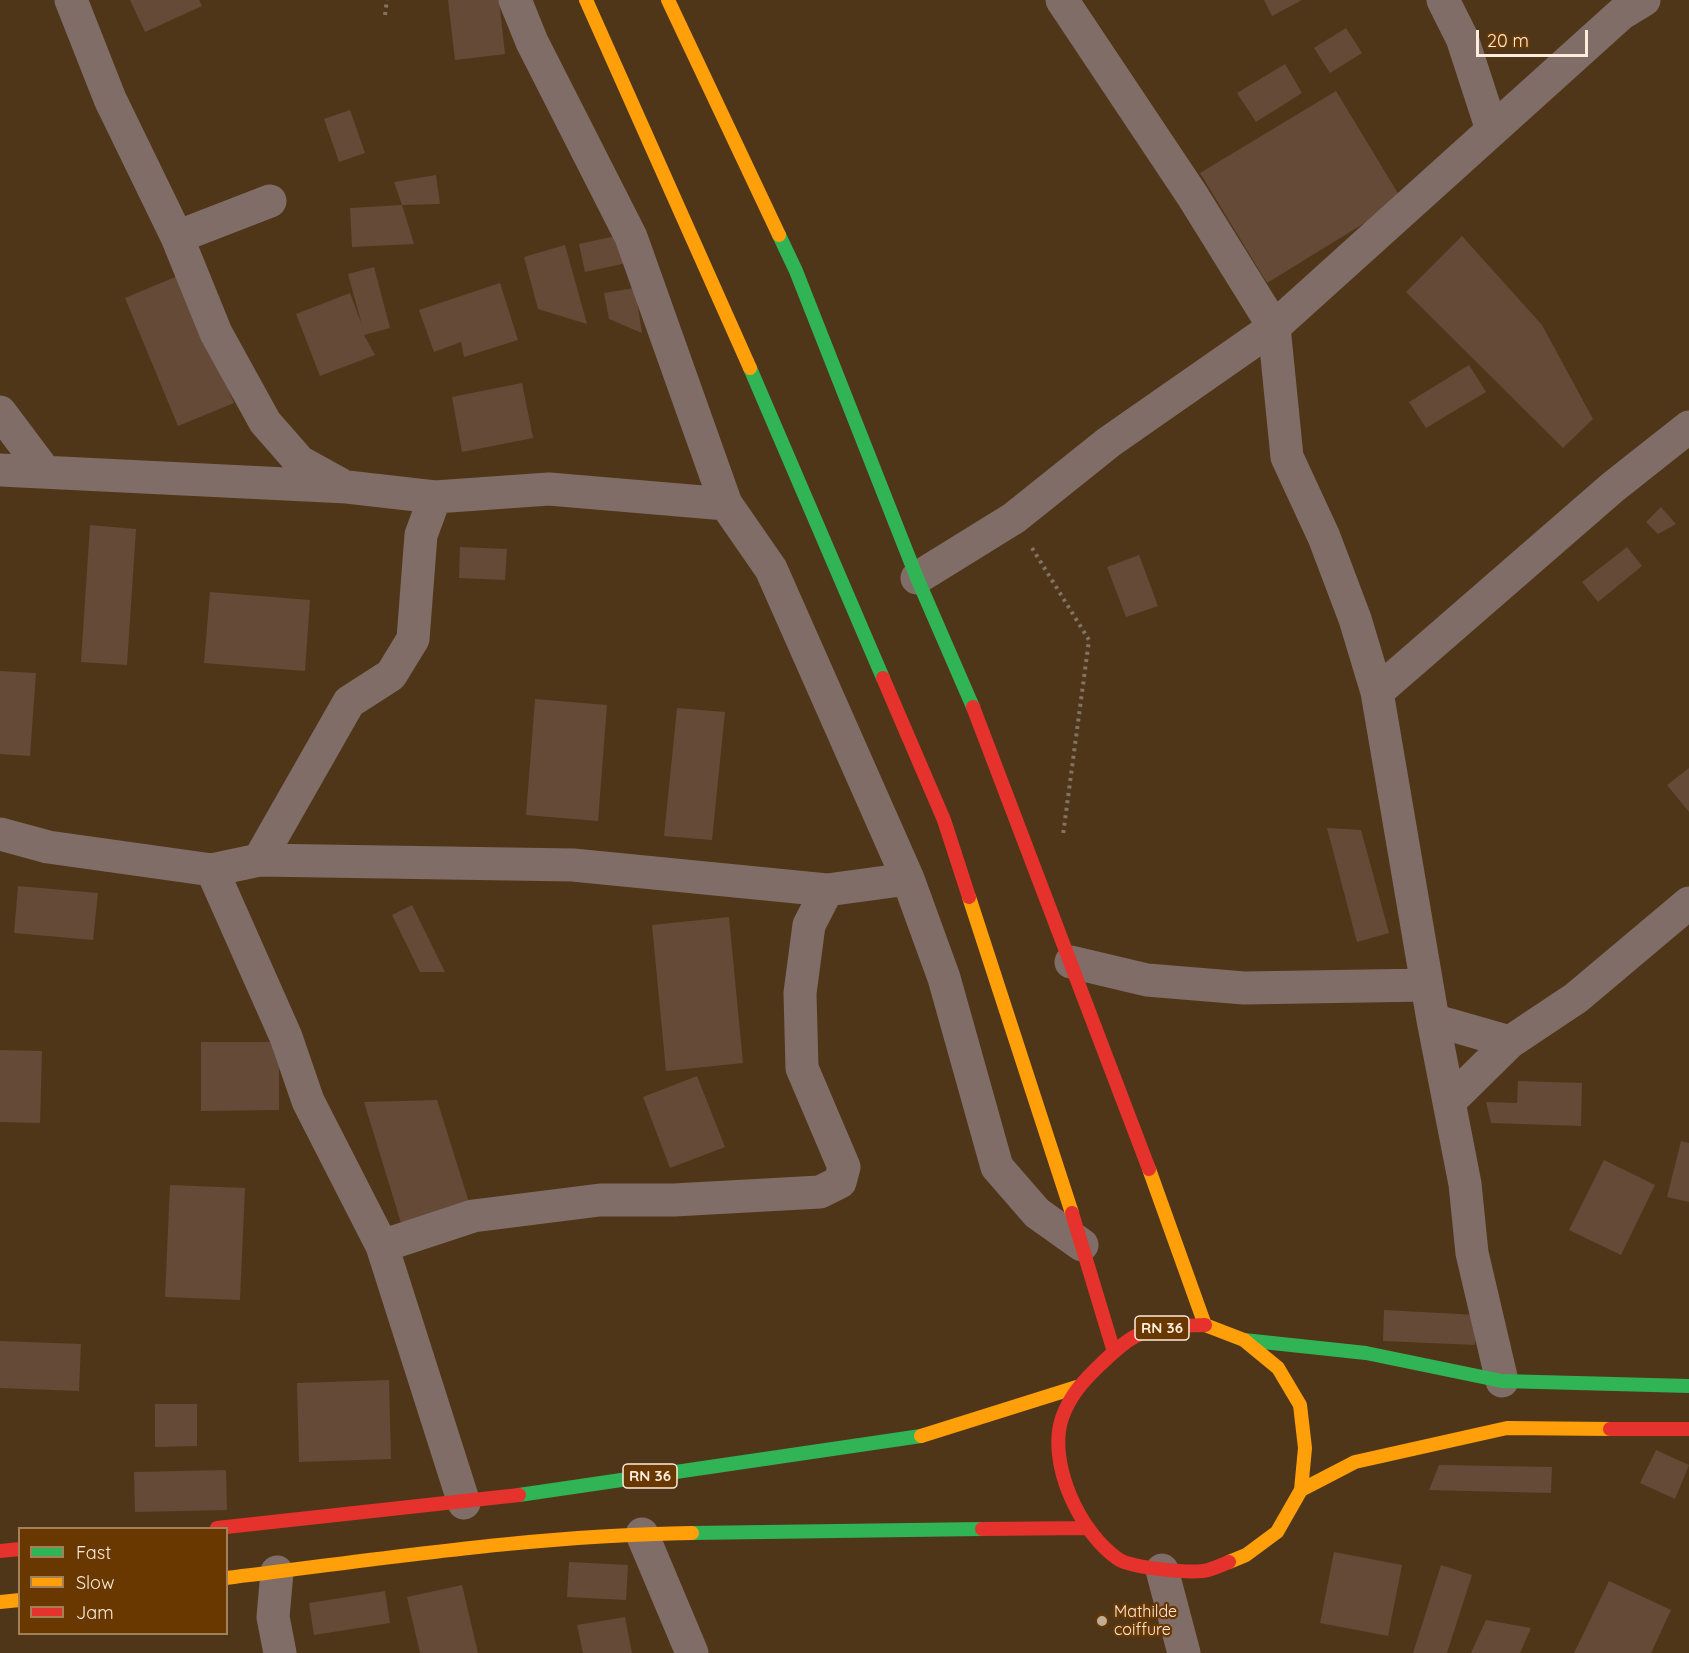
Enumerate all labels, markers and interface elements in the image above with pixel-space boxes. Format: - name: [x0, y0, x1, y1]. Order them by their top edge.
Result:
- scale bar: [1479, 18, 1592, 56]
- text: 20 m: [1487, 29, 1529, 52]
- road number: RN 36: [1135, 1316, 1189, 1340]
- road number: RN 36: [623, 1464, 677, 1488]
- legend: [18, 1527, 228, 1635]
- text: Fast: [76, 1541, 111, 1564]
- text: Slow: [76, 1571, 114, 1594]
- text: Jam: [76, 1601, 114, 1624]
- place label: Mathilde coiffure: [1114, 1602, 1177, 1640]
- marker: Mathilde coiffure: [1095, 1614, 1109, 1628]

